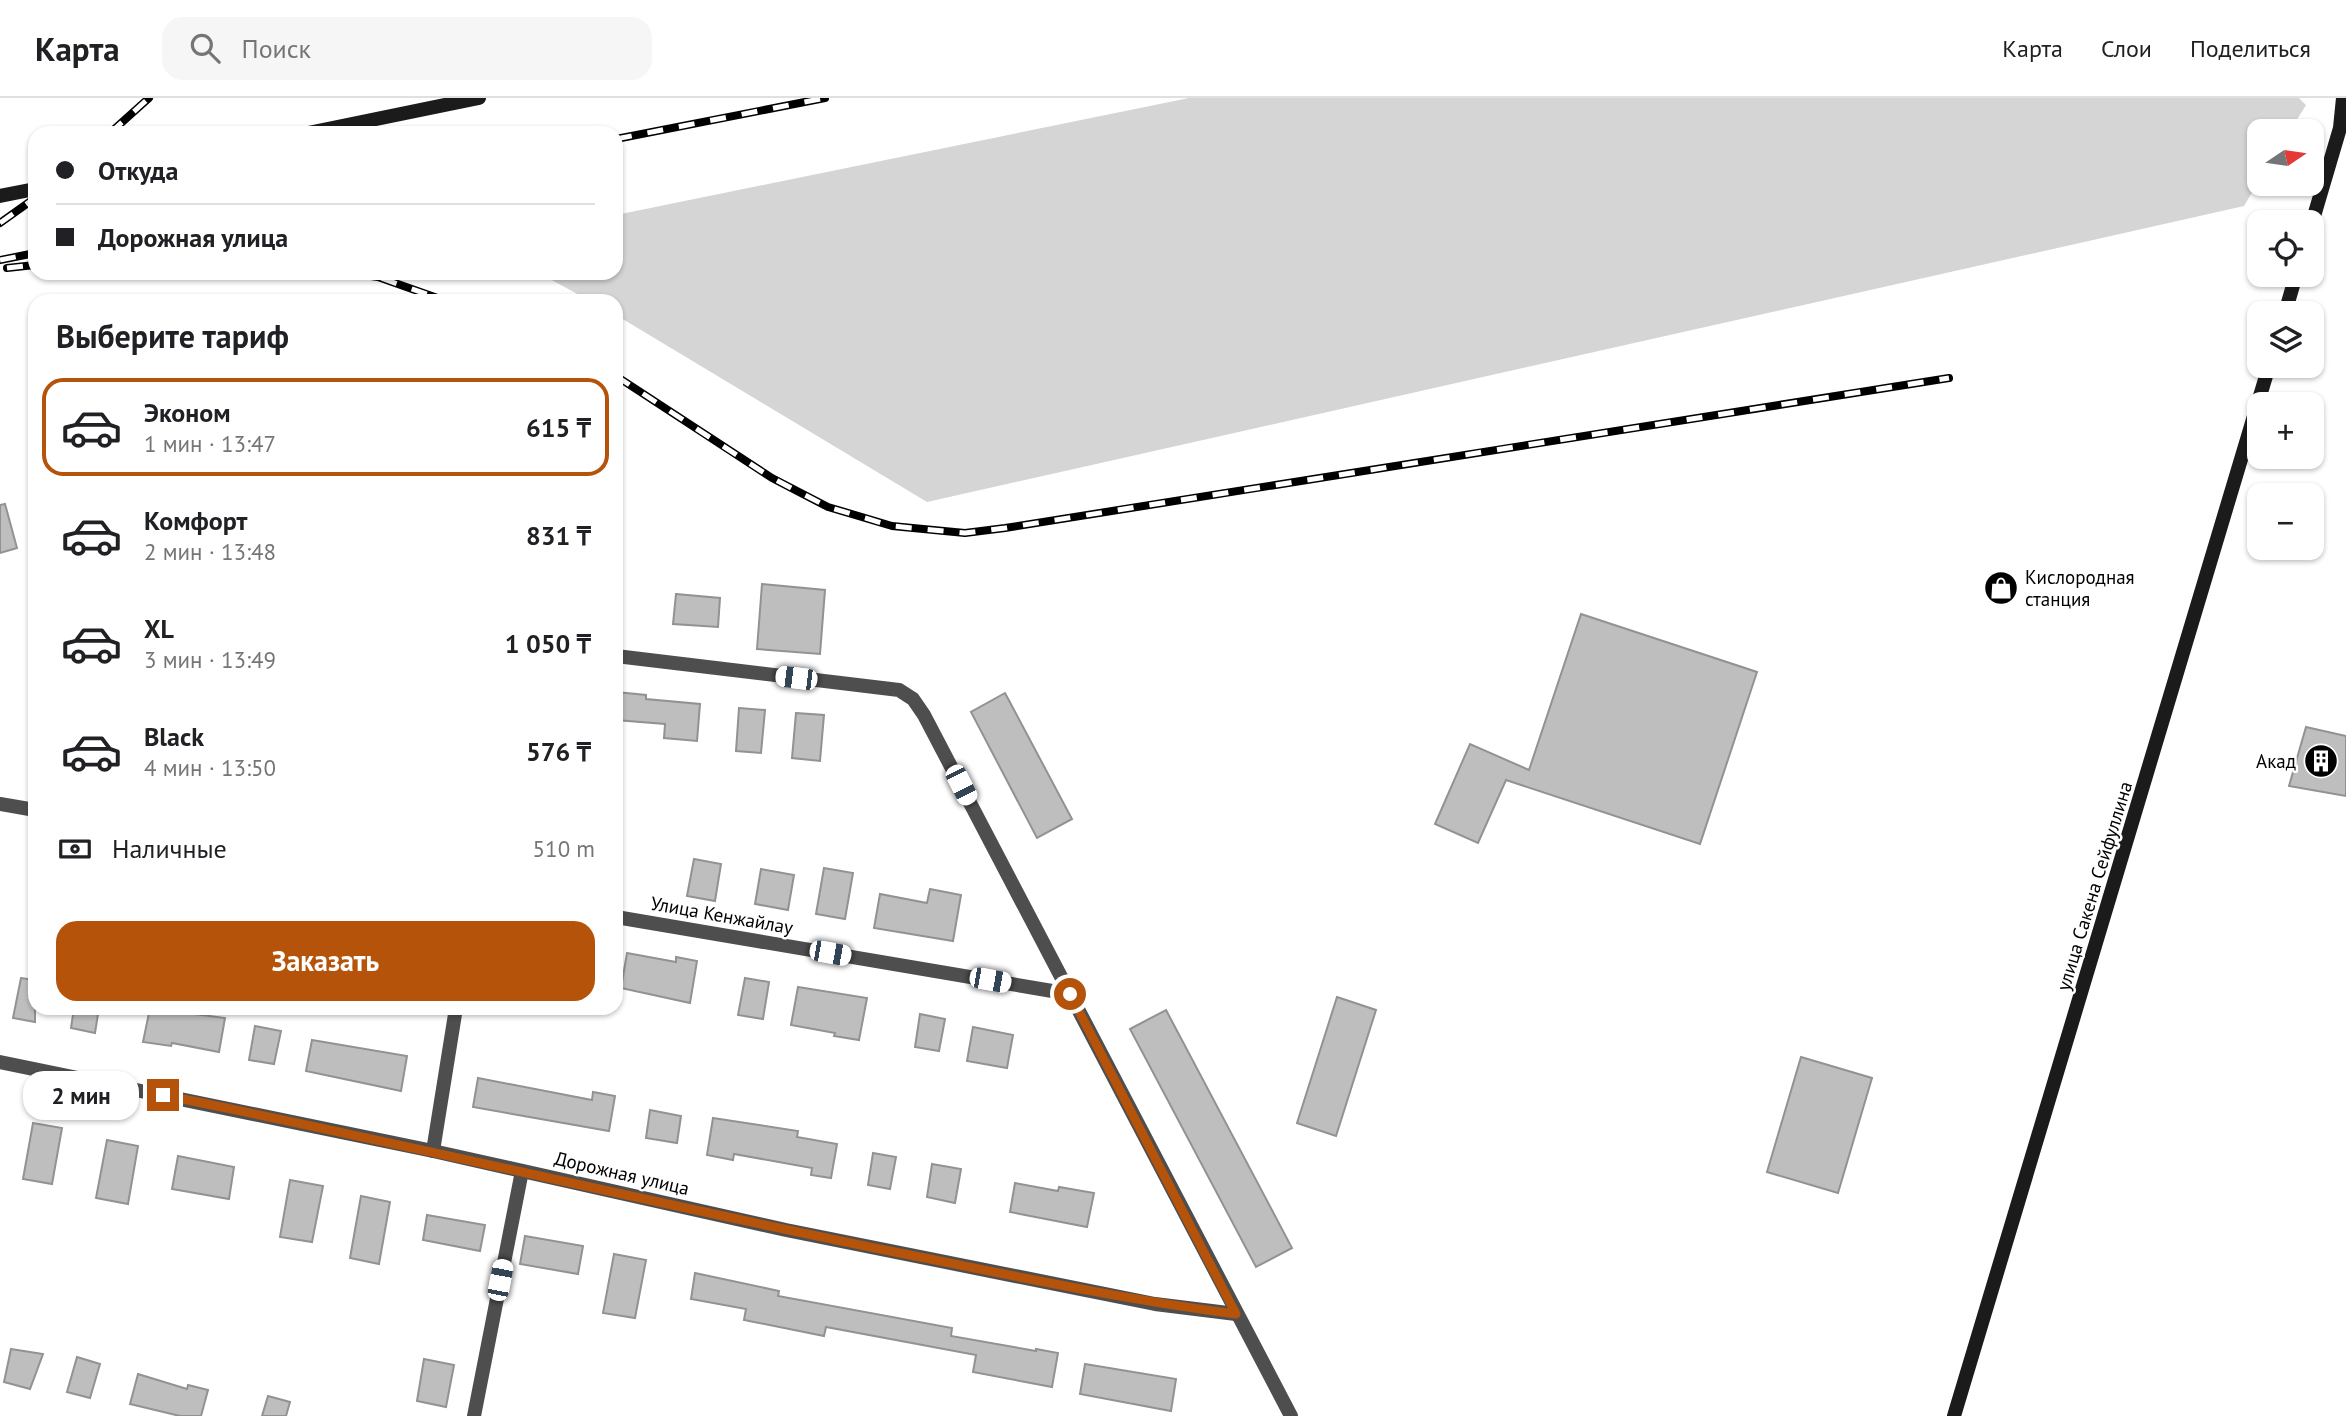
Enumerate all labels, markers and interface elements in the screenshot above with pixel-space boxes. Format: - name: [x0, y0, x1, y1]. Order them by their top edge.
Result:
- search box: [162, 17, 652, 80]
- text: Карта: [35, 27, 120, 70]
- icon: search: [186, 29, 224, 67]
- text: Поиск: [242, 32, 311, 65]
- text: Карта: [2002, 33, 2063, 64]
- text: Слои: [2101, 33, 2152, 64]
- text: Поделиться: [2190, 33, 2311, 64]
- north arrow: [2247, 119, 2324, 196]
- map controls: [2247, 119, 2324, 560]
- text: Откуда: [98, 154, 178, 187]
- button: locate: [2247, 210, 2324, 287]
- text: Дорожная улица: [98, 221, 288, 254]
- button: layers: [2247, 301, 2324, 378]
- text: Выберите тариф: [56, 315, 289, 357]
- button: +: [2247, 392, 2324, 469]
- icon: car: [60, 396, 123, 459]
- text: Эконом: [144, 396, 231, 429]
- text: 615 ₸: [526, 411, 591, 444]
- text: 1 мин · 13:47: [144, 429, 276, 458]
- button: −: [2247, 483, 2324, 560]
- icon: car: [60, 504, 123, 567]
- text: Комфорт: [144, 504, 247, 537]
- text: 831 ₸: [526, 519, 591, 552]
- text: 2 мин · 13:48: [144, 537, 276, 566]
- place label: Кислородная станция: [2025, 565, 2135, 611]
- shop icon: Кислородная станция: [1982, 569, 2020, 607]
- icon: car: [60, 612, 123, 675]
- text: XL: [144, 612, 174, 645]
- text: 1 050 ₸: [505, 627, 591, 660]
- text: 3 мин · 13:49: [144, 645, 276, 674]
- car: [774, 665, 819, 691]
- icon: car: [60, 720, 123, 783]
- text: Black: [144, 720, 204, 753]
- text: 576 ₸: [526, 735, 591, 768]
- building icon: Акад: [2302, 742, 2340, 780]
- place label: Акад: [2256, 749, 2296, 773]
- text: 4 мин · 13:50: [144, 753, 276, 782]
- car: [943, 762, 980, 808]
- street label: улица Сакена Сейфуллина: [2051, 778, 2137, 994]
- icon: cash: [56, 830, 94, 868]
- text: Наличные: [112, 832, 227, 865]
- text: 510 m: [533, 834, 595, 863]
- street label: Улица Кенжайлау: [649, 891, 795, 939]
- button: Заказать: [56, 921, 595, 1001]
- car: [808, 939, 853, 967]
- car: [968, 966, 1013, 994]
- route start: [1054, 978, 1086, 1010]
- callout: 2 мин: [23, 1070, 138, 1119]
- route end: [147, 1079, 179, 1111]
- text: 2 мин: [51, 1081, 111, 1110]
- street label: Дорожная улица: [552, 1146, 692, 1200]
- car: [486, 1257, 515, 1303]

